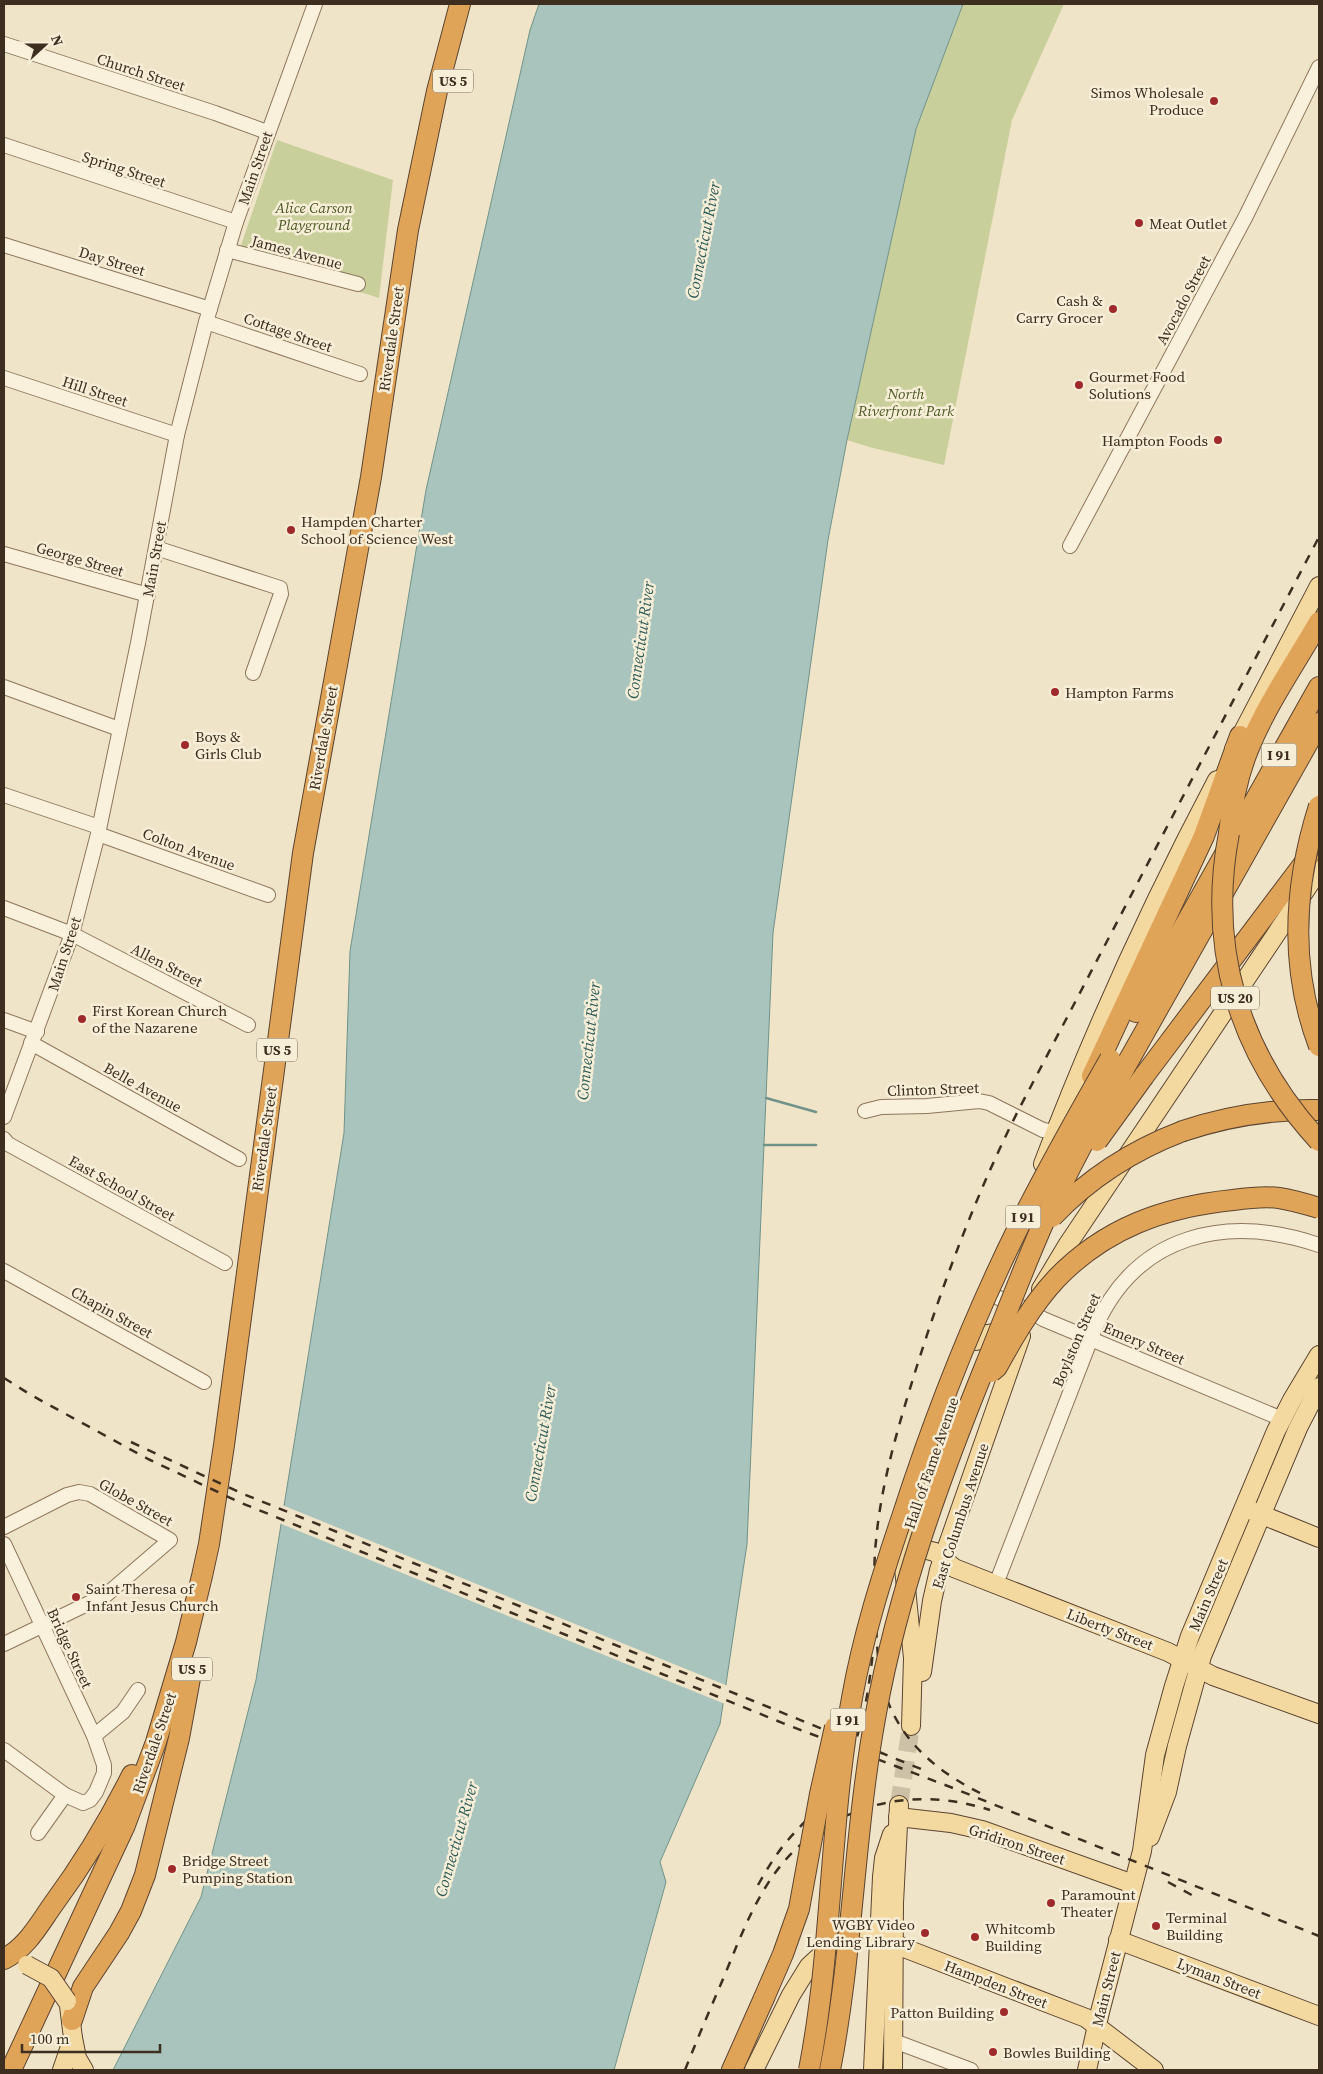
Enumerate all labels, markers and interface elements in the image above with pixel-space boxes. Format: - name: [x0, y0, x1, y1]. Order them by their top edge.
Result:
- north arrow: [20, 20, 70, 70]
- text: N: [46, 32, 68, 49]
- street label: Church Street: [94, 48, 188, 96]
- road number: US 5: [433, 70, 473, 92]
- place label: Simos Wholesale Produce: [1091, 82, 1204, 120]
- marker: Simos Wholesale Produce: [1208, 95, 1220, 107]
- street label: Main Street: [233, 128, 277, 208]
- street label: Spring Street: [80, 146, 168, 192]
- water label: Connecticut River: [681, 179, 725, 300]
- park label: Alice Carson Playground: [274, 197, 353, 235]
- place label: Meat Outlet: [1149, 213, 1227, 234]
- marker: Meat Outlet: [1133, 217, 1145, 229]
- street label: James Avenue: [248, 230, 345, 274]
- street label: Day Street: [76, 241, 148, 281]
- street label: Avocado Street: [1151, 251, 1215, 348]
- street label: Riverdale Street: [373, 285, 409, 393]
- place label: Cash & Carry Grocer: [1016, 290, 1104, 328]
- marker: Cash & Carry Grocer: [1107, 303, 1119, 315]
- street label: Cottage Street: [241, 307, 335, 357]
- place label: Gourmet Food Solutions: [1089, 366, 1185, 404]
- street label: Hill Street: [60, 371, 130, 411]
- marker: Gourmet Food Solutions: [1073, 379, 1085, 391]
- park label: North Riverfront Park: [857, 383, 955, 421]
- place label: Hampton Foods: [1102, 430, 1208, 451]
- marker: Hampton Foods: [1212, 434, 1224, 446]
- place label: Hampden Charter School of Science West: [301, 511, 453, 549]
- street label: Main Street: [137, 519, 171, 599]
- marker: Hampden Charter School of Science West: [285, 524, 297, 536]
- street label: George Street: [34, 537, 126, 582]
- water label: Connecticut River: [621, 579, 659, 700]
- place label: Hampton Farms: [1065, 682, 1174, 703]
- street label: Riverdale Street: [303, 684, 343, 792]
- marker: Hampton Farms: [1049, 686, 1061, 698]
- place label: Boys & Girls Club: [195, 726, 262, 764]
- marker: Boys & Girls Club: [179, 739, 191, 751]
- road number: I 91: [1262, 744, 1296, 766]
- street label: Colton Avenue: [140, 823, 238, 876]
- street label: Main Street: [42, 914, 86, 994]
- street label: Allen Street: [128, 938, 207, 992]
- water label: Connecticut River: [571, 980, 605, 1101]
- road number: US 20: [1211, 986, 1259, 1010]
- place label: First Korean Church of the Nazarene: [92, 1000, 227, 1038]
- marker: First Korean Church of the Nazarene: [76, 1013, 88, 1025]
- road number: US 5: [257, 1038, 297, 1062]
- street label: Belle Avenue: [100, 1057, 186, 1117]
- street label: Clinton Street: [887, 1077, 979, 1101]
- street label: Riverdale Street: [246, 1085, 282, 1193]
- street label: East School Street: [65, 1150, 179, 1226]
- road number: I 91: [1006, 1206, 1040, 1228]
- street label: Chapin Street: [67, 1281, 157, 1343]
- street label: Boylston Street: [1047, 1290, 1105, 1390]
- street label: Emery Street: [1100, 1316, 1188, 1370]
- water label: Connecticut River: [519, 1382, 561, 1503]
- street label: Hall of Fame Avenue: [899, 1394, 964, 1532]
- street label: East Columbus Avenue: [926, 1440, 994, 1592]
- street label: Globe Street: [95, 1473, 177, 1531]
- street label: Main Street: [1183, 1555, 1233, 1634]
- place label: Saint Theresa of Infant Jesus Church: [86, 1578, 219, 1616]
- marker: Saint Theresa of Infant Jesus Church: [70, 1591, 82, 1603]
- street label: Liberty Street: [1064, 1603, 1156, 1655]
- street label: Bridge Street: [42, 1605, 98, 1692]
- road number: US 5: [172, 1658, 212, 1680]
- street label: Riverdale Street: [127, 1690, 181, 1796]
- road number: I 91: [830, 1708, 866, 1732]
- water label: Connecticut River: [429, 1778, 483, 1899]
- street label: Gridiron Street: [966, 1819, 1068, 1869]
- place label: Bridge Street Pumping Station: [182, 1850, 293, 1888]
- marker: Bridge Street Pumping Station: [166, 1863, 178, 1875]
- place label: Paramount Theater: [1061, 1884, 1135, 1922]
- marker: Paramount Theater: [1045, 1897, 1057, 1909]
- place label: Terminal Building: [1166, 1907, 1228, 1945]
- place label: WGBY Video Lending Library: [806, 1914, 915, 1952]
- place label: Whitcomb Building: [985, 1918, 1056, 1956]
- marker: Terminal Building: [1150, 1920, 1162, 1932]
- marker: WGBY Video Lending Library: [919, 1927, 931, 1939]
- marker: Whitcomb Building: [969, 1931, 981, 1943]
- street label: Main Street: [1087, 1949, 1125, 2029]
- street label: Lyman Street: [1174, 1952, 1264, 2004]
- street label: Hampden Street: [942, 1955, 1051, 2013]
- place label: Patton Building: [890, 2002, 994, 2023]
- marker: Patton Building: [998, 2006, 1010, 2018]
- scale bar: [22, 2022, 160, 2054]
- text: 100 m: [30, 2028, 70, 2049]
- place label: Bowles Building: [1003, 2042, 1111, 2063]
- marker: Bowles Building: [987, 2046, 999, 2058]

